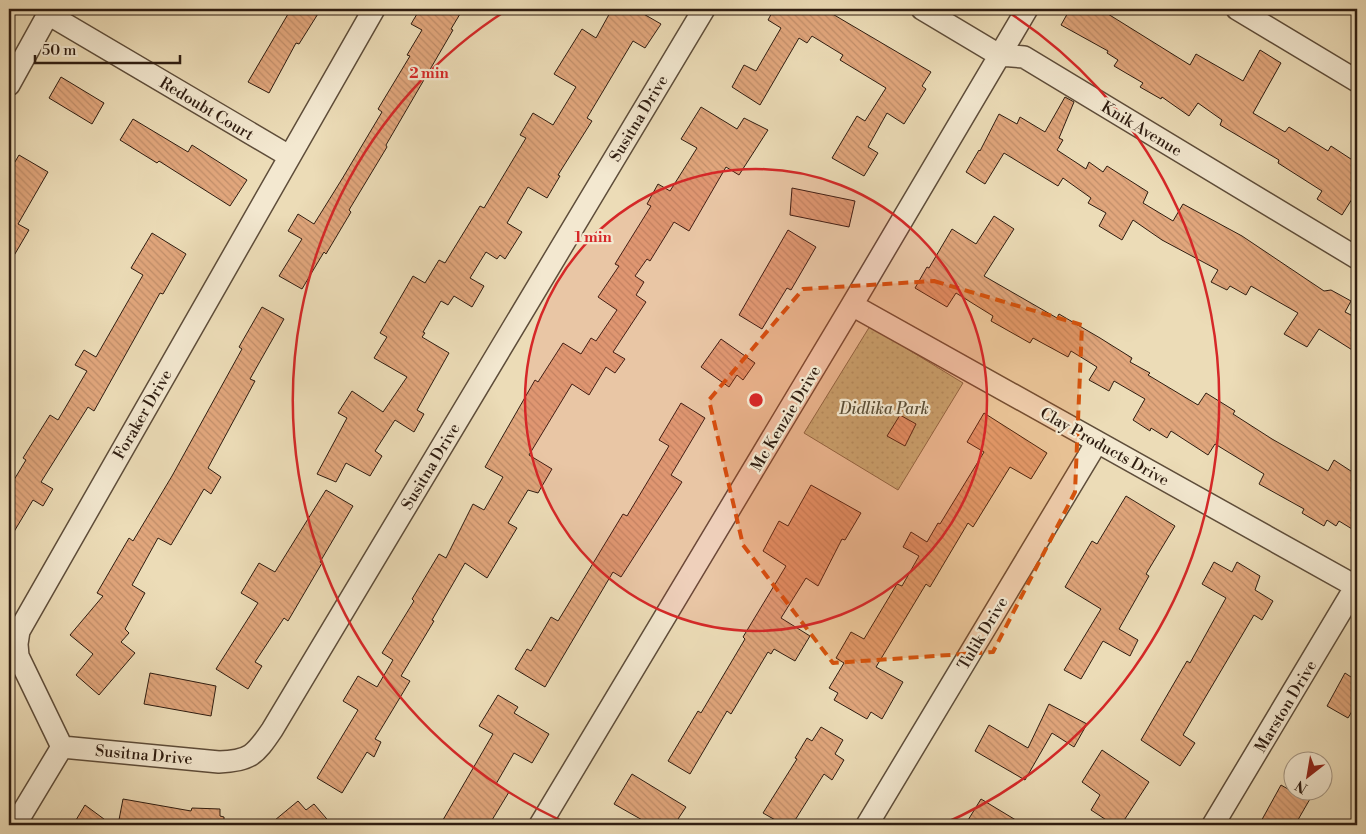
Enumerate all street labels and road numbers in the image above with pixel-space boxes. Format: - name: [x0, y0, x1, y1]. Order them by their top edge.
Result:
- street label: Susitna Drive: [605, 71, 673, 166]
- street label: Redoubt Court: [156, 73, 258, 145]
- street label: Knik Avenue: [1097, 97, 1186, 161]
- street label: Mc Kenzie Drive: [746, 362, 825, 475]
- street label: Foraker Drive: [109, 366, 177, 463]
- street label: Clay Products Drive: [1037, 403, 1173, 491]
- street label: Susitna Drive: [397, 419, 465, 514]
- street label: Tulik Drive: [953, 593, 1012, 674]
- street label: Marston Drive: [1250, 657, 1321, 756]
- street label: Susitna Drive: [94, 741, 193, 769]

